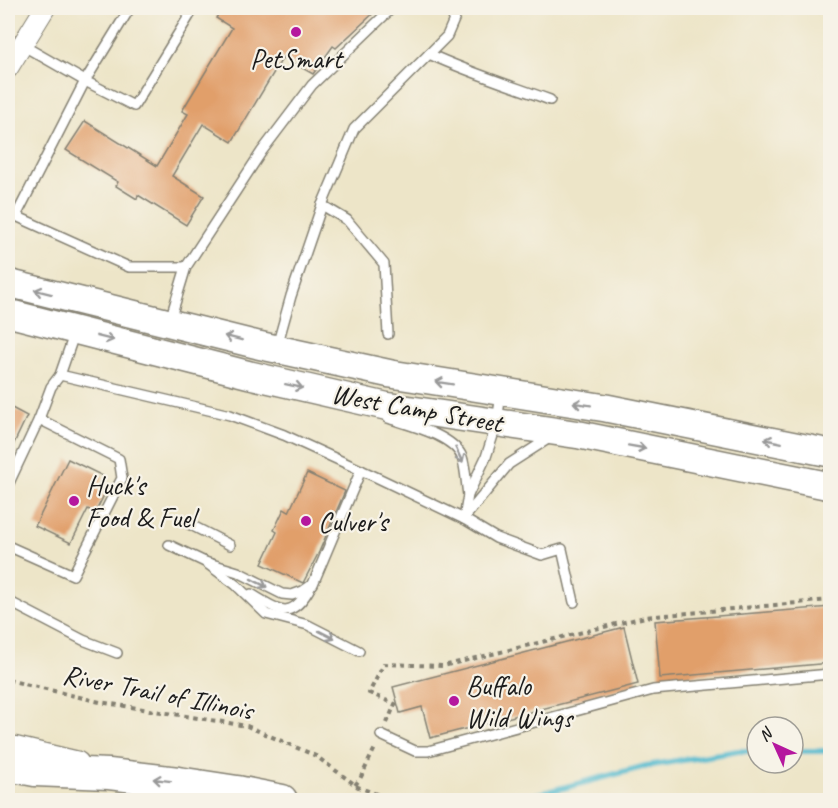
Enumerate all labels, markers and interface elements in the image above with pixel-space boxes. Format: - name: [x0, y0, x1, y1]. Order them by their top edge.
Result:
- marker: PetSmart: [289, 25, 303, 39]
- place label: PetSmart: [250, 41, 345, 76]
- one-way arrow: [34, 285, 53, 297]
- one-way arrow: [223, 332, 242, 343]
- one-way arrow: [95, 333, 114, 345]
- street label: West Camp Street: [329, 376, 508, 441]
- one-way arrow: [434, 377, 454, 388]
- one-way arrow: [284, 380, 303, 392]
- one-way arrow: [573, 398, 592, 409]
- one-way arrow: [764, 435, 784, 446]
- one-way arrow: [627, 441, 647, 452]
- one-way arrow: [453, 446, 465, 464]
- place label: Huck's Food & Fuel: [86, 468, 200, 535]
- marker: Huck's Food & Fuel: [67, 494, 81, 508]
- place label: Culver's: [318, 504, 390, 539]
- marker: Culver's: [299, 514, 313, 528]
- one-way arrow: [250, 577, 268, 589]
- one-way arrow: [317, 629, 335, 641]
- street label: River Trail of Illinois: [60, 656, 258, 728]
- place label: Buffalo Wild Wings: [466, 668, 575, 735]
- marker: Buffalo Wild Wings: [447, 694, 461, 708]
- north arrow: [745, 715, 805, 775]
- text: N: [755, 722, 778, 746]
- one-way arrow: [153, 774, 173, 785]

